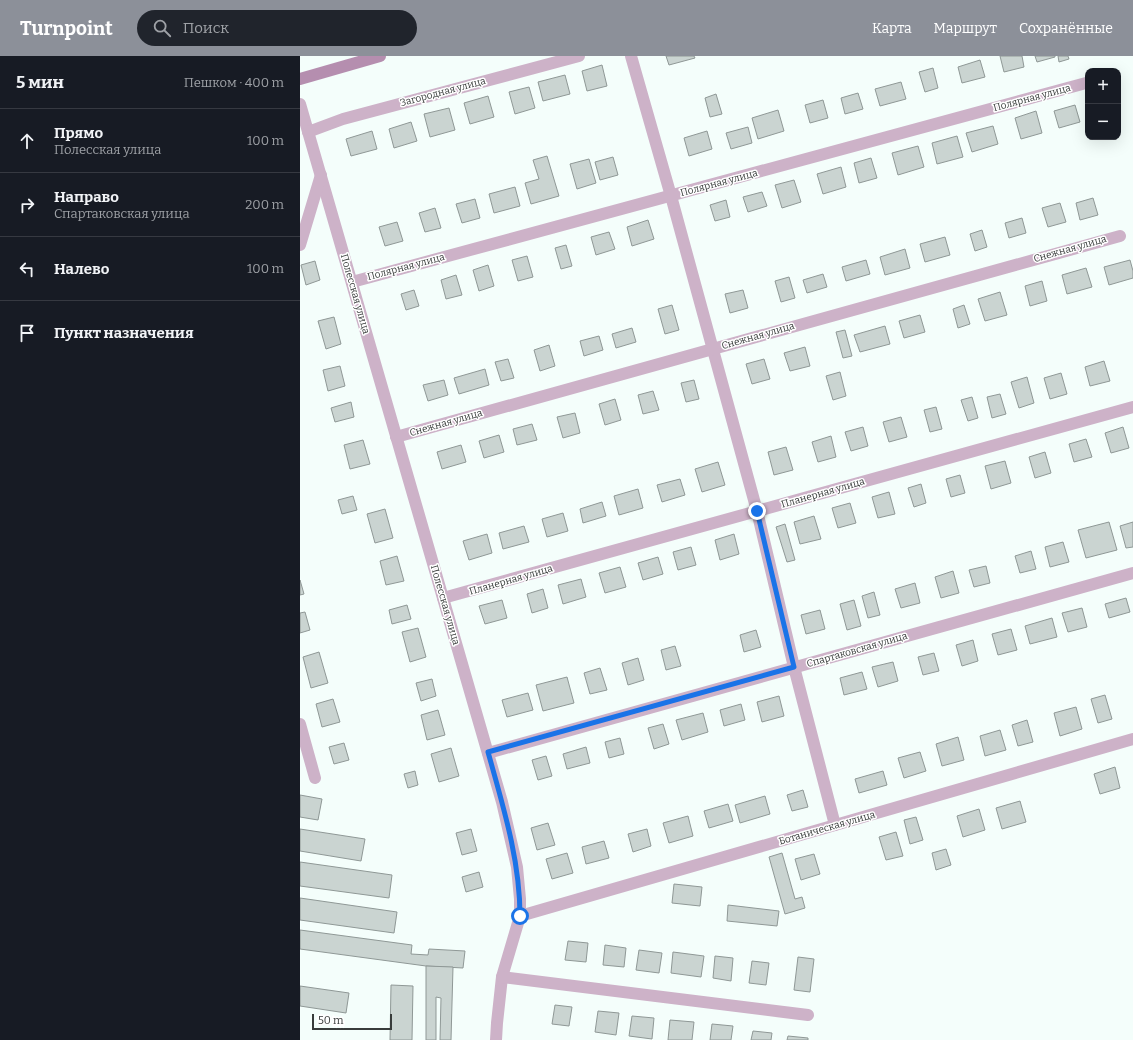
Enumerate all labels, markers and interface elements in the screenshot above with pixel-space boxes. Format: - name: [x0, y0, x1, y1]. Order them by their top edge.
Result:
- search box: [137, 10, 417, 46]
- text: Turnpoint: [20, 17, 113, 40]
- icon: search: [151, 17, 173, 39]
- text: Поиск: [183, 19, 229, 37]
- text: Карта: [872, 20, 912, 37]
- text: Маршрут: [934, 20, 997, 37]
- text: Сохранённые: [1019, 20, 1113, 37]
- map controls: [1085, 68, 1121, 140]
- button: +: [1085, 68, 1121, 104]
- text: 5 мин: [16, 72, 64, 93]
- text: Пешком · 400 m: [184, 75, 284, 90]
- street label: Загородная улица: [399, 75, 488, 109]
- street label: Полярная улица: [992, 82, 1073, 114]
- button: −: [1085, 104, 1121, 140]
- text: Прямо: [54, 124, 103, 142]
- icon: ahead: [16, 130, 38, 152]
- text: 100 m: [247, 133, 284, 148]
- text: Полесская улица: [54, 142, 161, 157]
- street label: Полярная улица: [679, 167, 760, 199]
- text: Направо: [54, 188, 119, 206]
- icon: right: [16, 194, 38, 216]
- text: 200 m: [245, 197, 284, 212]
- text: Спартаковская улица: [54, 206, 190, 221]
- street label: Снежная улица: [1032, 233, 1108, 265]
- street label: Полярная улица: [366, 251, 447, 283]
- street label: Полесская улица: [338, 253, 372, 336]
- icon: left: [16, 258, 38, 280]
- text: Налево: [54, 260, 109, 278]
- text: 100 m: [247, 261, 284, 276]
- street label: Снежная улица: [720, 320, 796, 352]
- icon: arrive: [16, 322, 38, 344]
- text: Пункт назначения: [54, 324, 194, 342]
- street label: Снежная улица: [408, 407, 484, 439]
- street label: Планерная улица: [780, 475, 867, 511]
- route end: [748, 502, 766, 520]
- street label: Планерная улица: [468, 562, 555, 598]
- street label: Полесская улица: [428, 564, 462, 647]
- street label: Спартаковская улица: [805, 630, 909, 670]
- street label: Ботаническая улица: [777, 808, 877, 848]
- route start: [511, 907, 529, 925]
- scale bar: [312, 1012, 392, 1031]
- text: 50 m: [318, 1014, 344, 1027]

